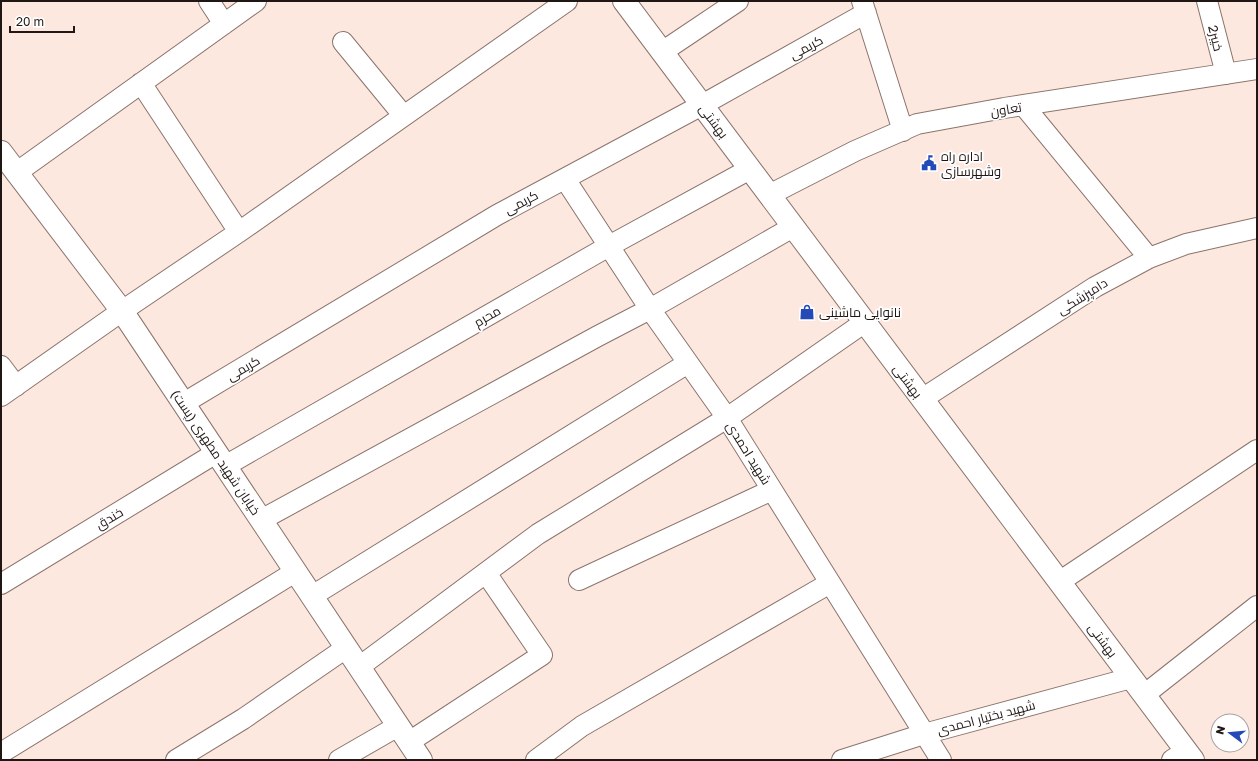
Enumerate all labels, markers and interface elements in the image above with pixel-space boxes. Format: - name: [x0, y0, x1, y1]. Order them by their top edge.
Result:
- scale bar: [10, 8, 74, 34]
- text: 20 m: [16, 14, 44, 29]
- street label: خیبر2: [1205, 23, 1227, 53]
- street label: کریمی: [786, 31, 826, 63]
- street label: تعاون: [989, 99, 1023, 119]
- street label: بهشتی: [696, 101, 732, 141]
- place label: اداره راه وشهرسازی: [941, 148, 1001, 179]
- public building icon: اداره راه وشهرسازی: [920, 154, 938, 172]
- street label: کریمی: [501, 187, 541, 217]
- street label: دامپزشکی: [1054, 274, 1111, 319]
- street label: محرم: [471, 302, 504, 332]
- shop icon: نانوایی ماشینی: [798, 303, 816, 321]
- place label: نانوایی ماشینی: [819, 304, 901, 320]
- street label: کریمی: [224, 352, 262, 384]
- street label: بهشتی: [890, 361, 926, 401]
- street label: خیابان شهید مطهری (پست): [166, 386, 264, 519]
- street label: شهید احمدی: [723, 418, 775, 488]
- street label: خندق: [92, 504, 126, 532]
- street label: بهشتی: [1085, 620, 1121, 660]
- street label: شهید بختیار احمدی: [935, 696, 1037, 738]
- north arrow: [1210, 713, 1250, 753]
- text: N: [1213, 724, 1227, 736]

